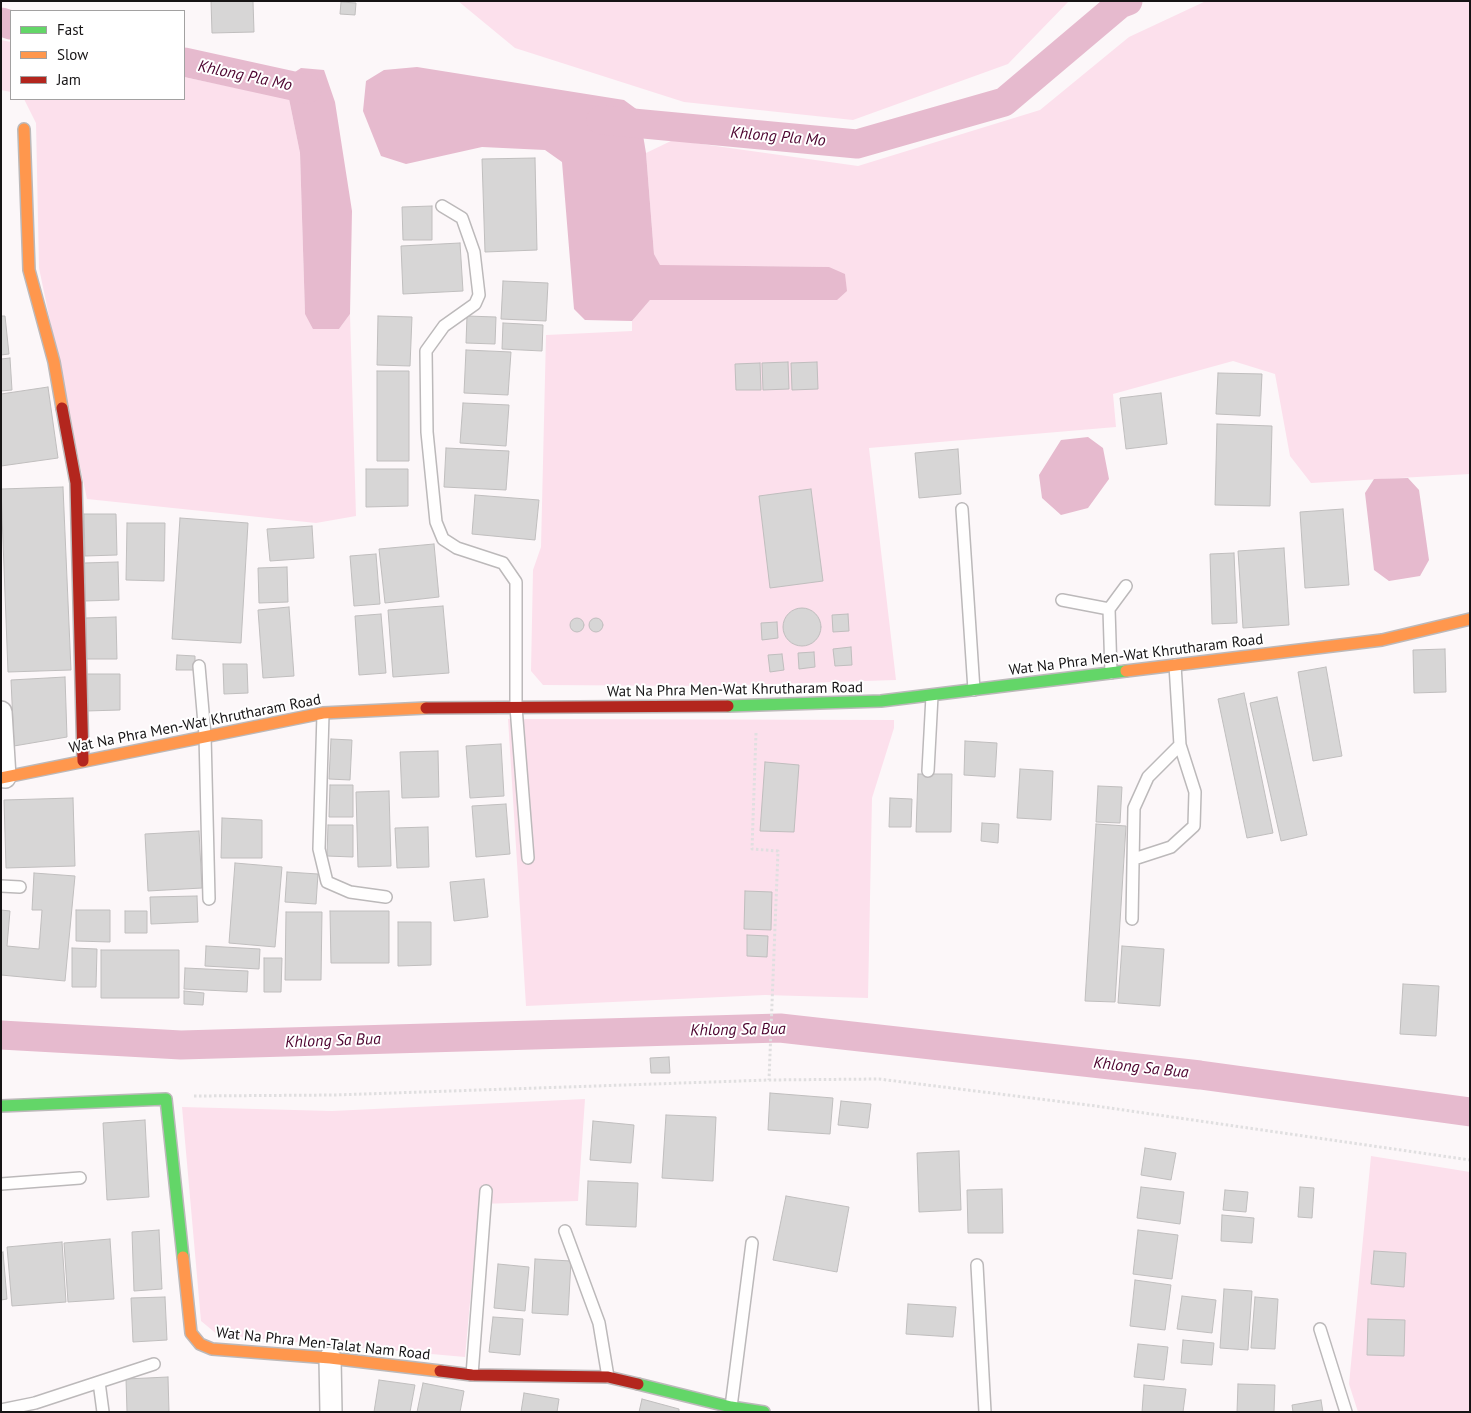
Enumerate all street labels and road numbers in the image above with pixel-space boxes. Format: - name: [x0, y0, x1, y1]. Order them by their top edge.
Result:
- street label: Wat Na Phra Men-Wat Khrutharam Road: [1008, 630, 1264, 680]
- street label: Wat Na Phra Men-Wat Khrutharam Road: [607, 679, 863, 701]
- street label: Wat Na Phra Men-Wat Khrutharam Road: [68, 691, 322, 757]
- street label: Wat Na Phra Men-Talat Nam Road: [215, 1324, 431, 1364]

